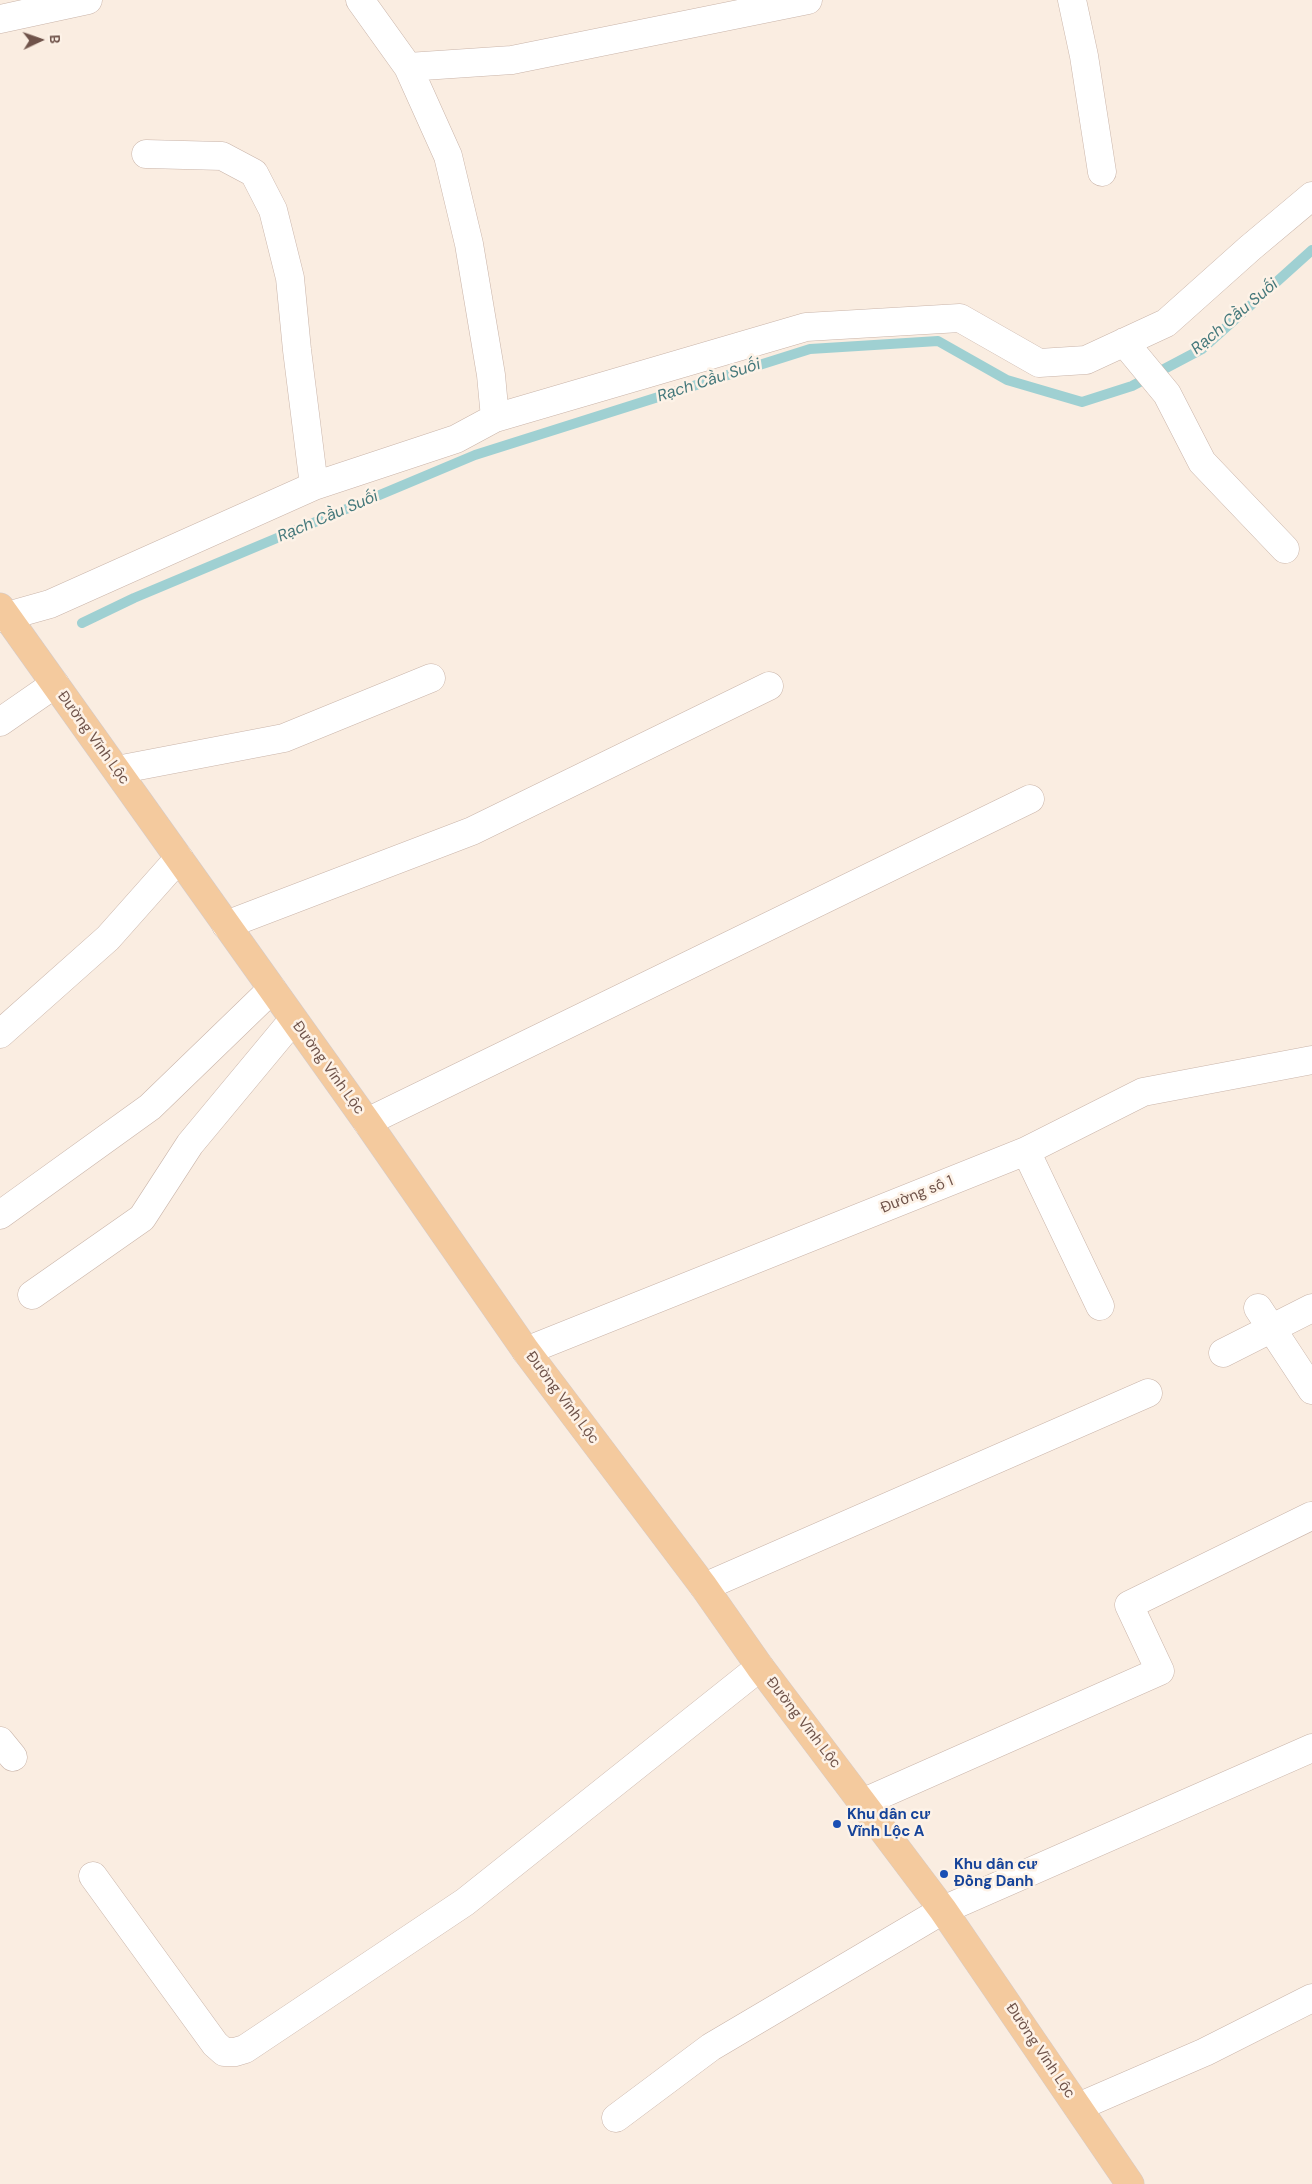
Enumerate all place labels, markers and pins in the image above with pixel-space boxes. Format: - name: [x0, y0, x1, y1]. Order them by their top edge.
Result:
- place label: Khu dân cư Vĩnh Lộc A: [847, 1806, 930, 1841]
- marker: Khu dân cư Vĩnh Lộc A: [831, 1818, 843, 1830]
- place label: Khu dân cư Đồng Danh: [954, 1856, 1037, 1891]
- marker: Khu dân cư Đồng Danh: [938, 1868, 950, 1880]

